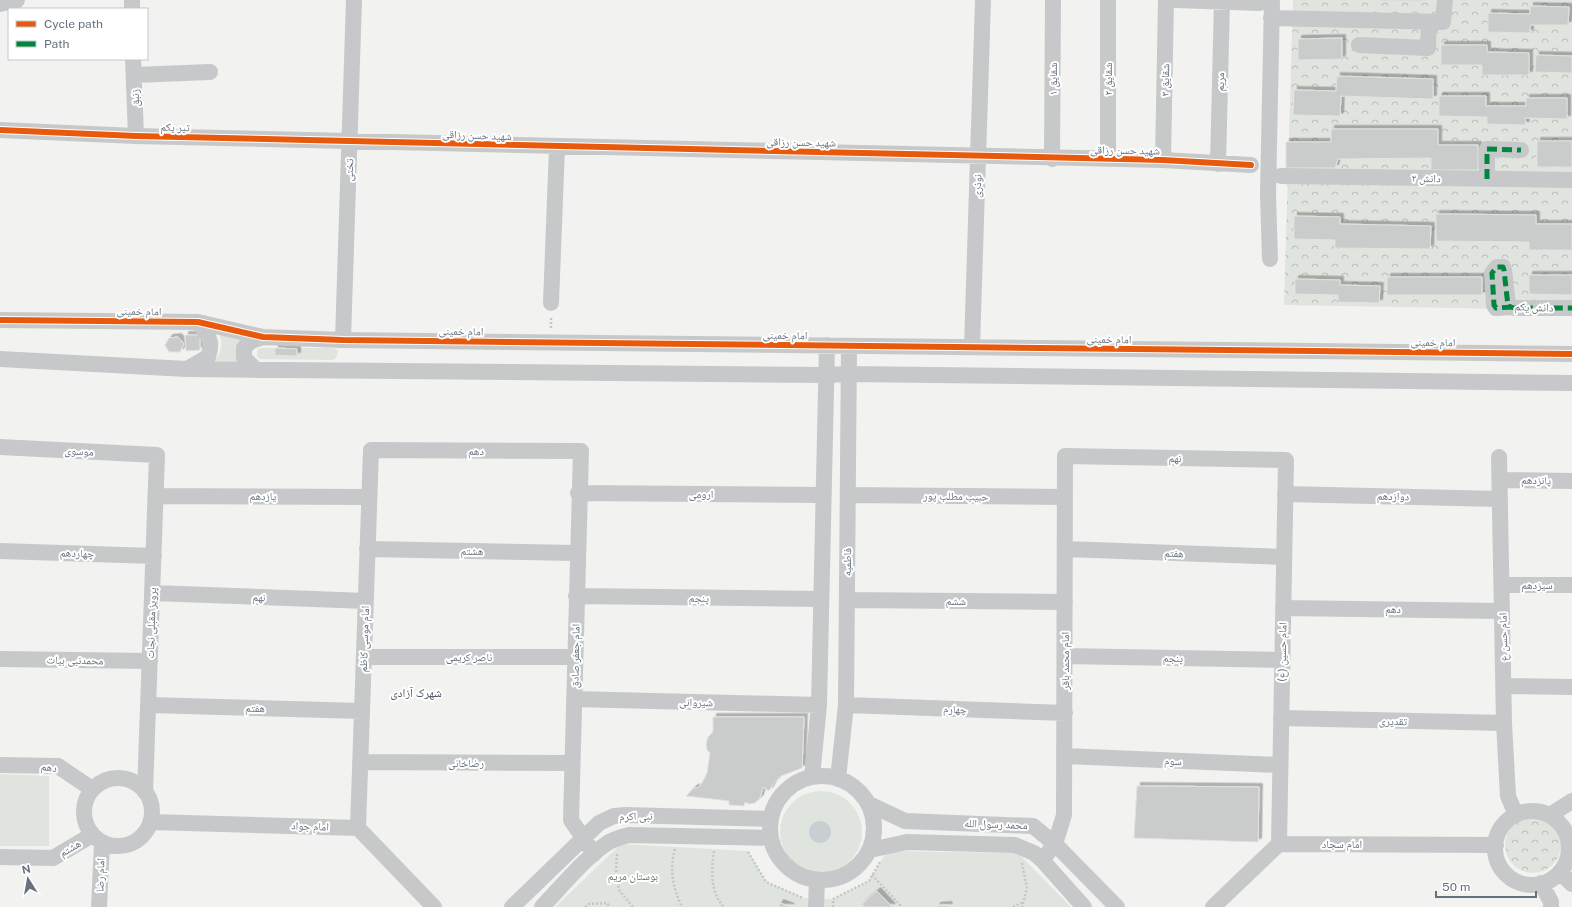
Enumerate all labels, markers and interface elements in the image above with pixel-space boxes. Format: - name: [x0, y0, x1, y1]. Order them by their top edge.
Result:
- legend: [8, 8, 148, 60]
- text: Cycle path: [44, 17, 103, 31]
- text: Path: [44, 37, 70, 51]
- street label: شقایق ۱: [1047, 63, 1060, 95]
- street label: شقایق ۲: [1102, 63, 1115, 95]
- street label: شقایق ۳: [1159, 64, 1172, 96]
- street label: مریم: [1214, 72, 1228, 92]
- street label: زنبق: [129, 89, 142, 107]
- street label: تیر یکم: [160, 121, 191, 135]
- street label: شهید حسن رزاقی: [442, 128, 512, 143]
- street label: شهید حسن رزاقی: [766, 135, 836, 150]
- street label: شهید حسن رزاقی: [1090, 143, 1160, 158]
- street label: تختی: [343, 158, 356, 182]
- street label: دانش ۲: [1411, 172, 1441, 185]
- street label: نوذری: [971, 174, 984, 198]
- street label: دانش یکم: [1514, 300, 1554, 316]
- street label: امام خمینی: [117, 305, 161, 318]
- street label: امام خمینی: [439, 325, 483, 338]
- street label: امام خمینی: [763, 329, 807, 342]
- street label: امام خمینی: [1087, 333, 1131, 346]
- street label: امام خمینی: [1411, 336, 1455, 349]
- street label: موسوی: [64, 444, 94, 459]
- street label: دهم: [468, 445, 484, 459]
- street label: نهم: [1168, 452, 1182, 466]
- street label: پانزدهم: [1521, 474, 1551, 488]
- street label: ارومی: [689, 488, 713, 501]
- street label: حبیب مطلب پور: [922, 489, 989, 504]
- street label: یازدهم: [250, 490, 277, 504]
- street label: دوازدهم: [1377, 490, 1410, 504]
- street label: هشتم: [461, 545, 484, 559]
- street label: چهاردهم: [60, 546, 94, 562]
- street label: فاطمیه: [841, 547, 853, 576]
- street label: هفتم: [1164, 547, 1184, 561]
- street label: سیزدهم: [1521, 579, 1553, 593]
- street label: پرویز مقبلی نجات: [144, 587, 159, 659]
- street label: نهم: [252, 591, 266, 605]
- street label: پنجم: [689, 592, 709, 606]
- street label: ششم: [946, 595, 966, 609]
- street label: دهم: [1385, 603, 1402, 617]
- street label: امام موسی کاظم: [357, 606, 373, 673]
- street label: امام حسن ع: [1497, 613, 1510, 661]
- street label: امام حسین (ع): [1275, 622, 1290, 682]
- street label: امام جعفر صادق: [568, 624, 583, 688]
- street label: امام محمد باقر: [1059, 632, 1072, 691]
- street label: ناصر کریمی: [446, 651, 492, 664]
- street label: پنجم: [1163, 652, 1183, 666]
- street label: محمدنبی بیات: [46, 654, 104, 667]
- district label: شهرک آزادی: [390, 686, 442, 700]
- street label: شیروانی: [679, 696, 713, 709]
- street label: هفتم: [245, 702, 265, 716]
- street label: چهارم: [943, 703, 967, 716]
- street label: تقدیری: [1379, 715, 1408, 728]
- street label: سوم: [1164, 755, 1182, 768]
- street label: رضاخانی: [448, 757, 484, 770]
- street label: دهم: [40, 760, 58, 776]
- street label: نبی اکرم: [619, 810, 653, 823]
- street label: محمد رسول الله: [964, 817, 1028, 832]
- street label: امام جواد: [291, 819, 329, 834]
- street label: هشتم: [57, 837, 84, 861]
- street label: امام سجاد: [1322, 838, 1362, 851]
- street label: امام رضا: [93, 858, 108, 892]
- north arrow: [8, 859, 48, 899]
- text: N: [21, 862, 31, 876]
- park label: بوستان مریم: [608, 870, 658, 884]
- scale bar: [1436, 873, 1536, 899]
- text: 50 m: [1442, 880, 1470, 894]

